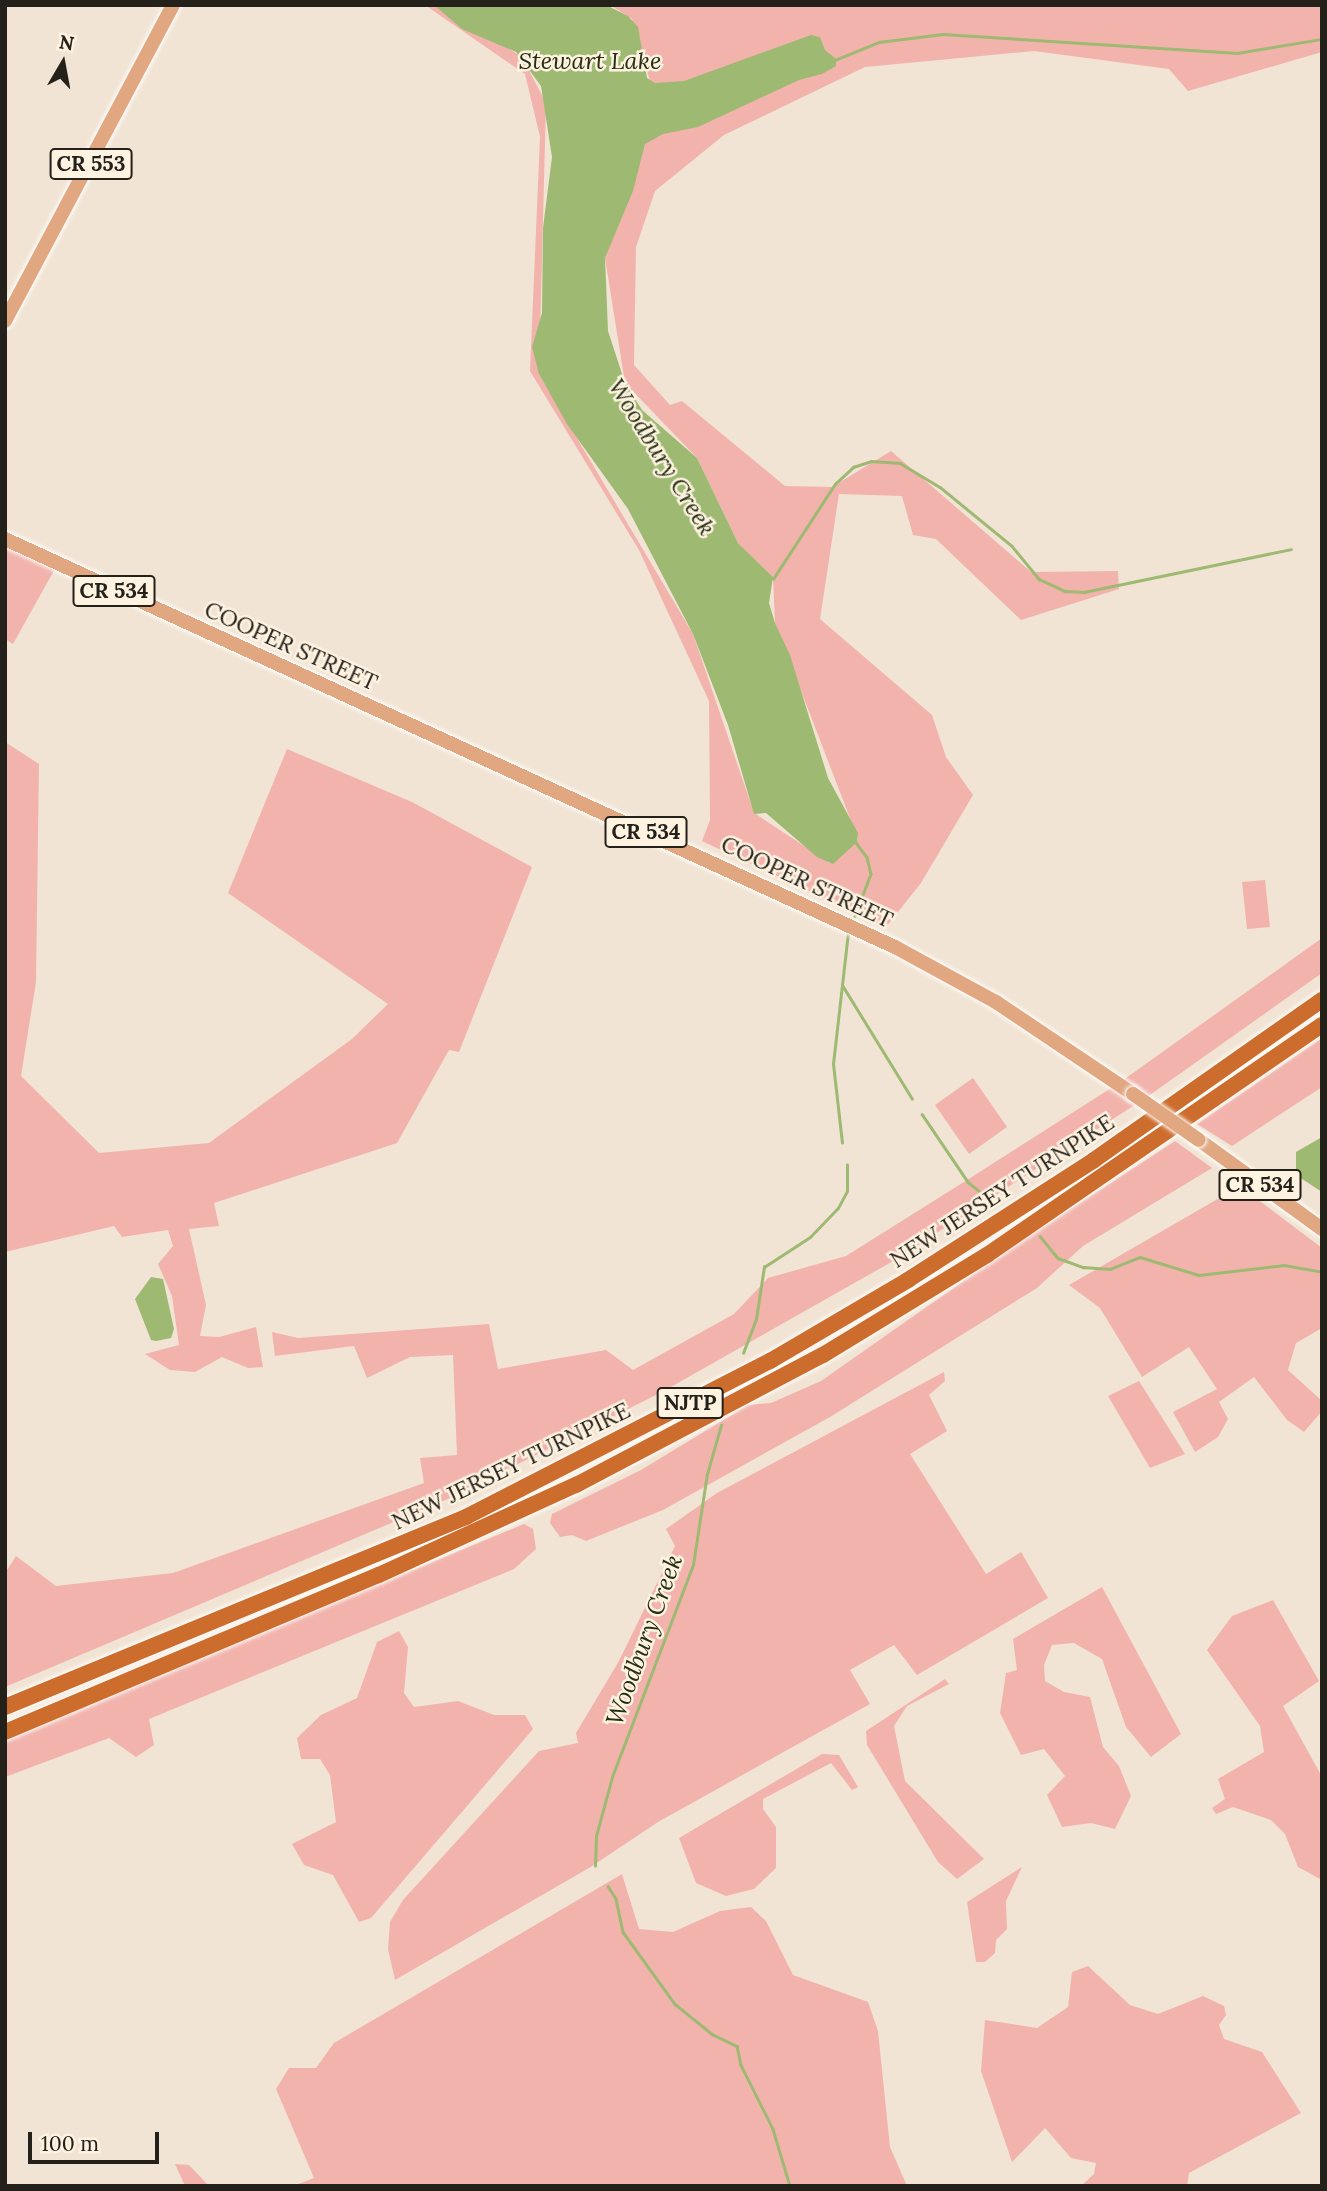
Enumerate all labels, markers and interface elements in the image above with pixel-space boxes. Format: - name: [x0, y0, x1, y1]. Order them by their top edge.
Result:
- north arrow: [28, 28, 98, 98]
- text: N: [57, 29, 76, 55]
- water label: Stewart Lake: [519, 47, 661, 75]
- road number: CR 553: [49, 146, 133, 182]
- water label: Woodbury Creek: [602, 373, 722, 541]
- road number: CR 534: [72, 574, 156, 608]
- street label: COOPER STREET: [200, 595, 382, 697]
- road number: CR 534: [604, 814, 688, 850]
- street label: COOPER STREET: [717, 830, 897, 934]
- street label: NEW JERSEY TURNPIKE: [885, 1108, 1119, 1274]
- road number: CR 534: [1218, 1168, 1302, 1202]
- road number: NJTP: [655, 1386, 725, 1420]
- street label: NEW JERSEY TURNPIKE: [387, 1396, 635, 1536]
- water label: Woodbury Creek: [600, 1551, 688, 1729]
- scale bar: [32, 2118, 163, 2162]
- text: 100 m: [41, 2130, 99, 2157]

